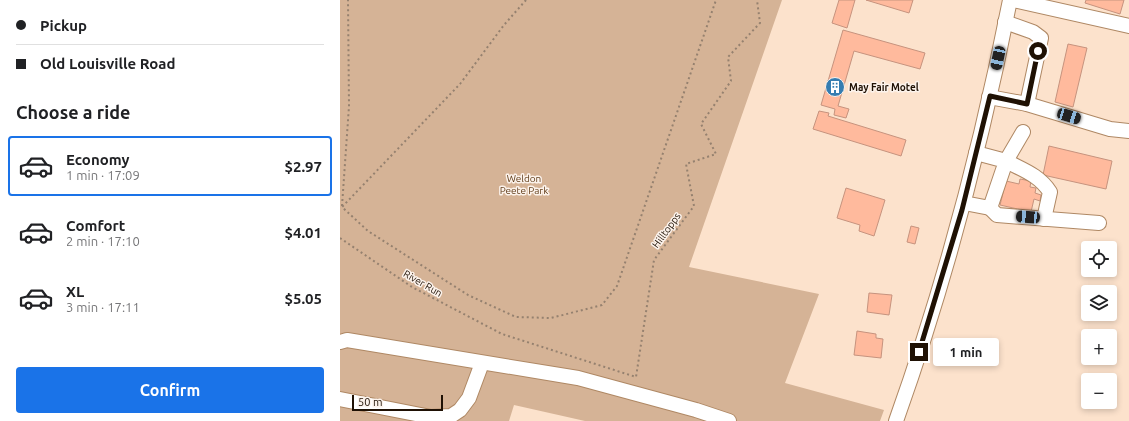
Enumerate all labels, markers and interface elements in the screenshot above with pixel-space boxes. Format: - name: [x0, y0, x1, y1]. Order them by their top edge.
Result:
- text: Pickup: [40, 17, 87, 34]
- route start: [1029, 42, 1047, 60]
- car: [990, 45, 1006, 71]
- text: Old Louisville Road: [40, 55, 175, 72]
- building icon: May Fair Motel: [824, 76, 846, 98]
- place label: May Fair Motel: [849, 82, 919, 93]
- text: Choose a ride: [16, 102, 130, 122]
- car: [1056, 107, 1082, 125]
- icon: car: [18, 148, 54, 184]
- text: Economy: [66, 151, 130, 168]
- text: $2.97: [284, 158, 322, 175]
- text: 1 min · 17:09: [66, 168, 140, 182]
- park label: Weldon Peete Park: [500, 173, 548, 196]
- car: [1016, 210, 1040, 224]
- street label: Hilltopps: [650, 211, 683, 250]
- icon: car: [18, 214, 54, 250]
- text: Comfort: [66, 217, 125, 234]
- text: $4.01: [284, 224, 322, 241]
- text: 2 min · 17:10: [66, 234, 140, 248]
- map controls: [1081, 241, 1117, 409]
- button: locate: [1081, 241, 1117, 277]
- street label: River Run: [401, 268, 444, 299]
- icon: car: [18, 280, 54, 316]
- text: XL: [66, 283, 84, 300]
- button: layers: [1081, 285, 1117, 321]
- text: $5.05: [284, 290, 322, 307]
- text: 3 min · 17:11: [66, 300, 140, 314]
- button: +: [1081, 329, 1117, 365]
- callout: 1 min: [933, 338, 999, 366]
- route end: [910, 343, 928, 361]
- text: 1 min: [950, 345, 982, 359]
- button: Confirm: [16, 367, 324, 413]
- button: −: [1081, 373, 1117, 409]
- scale bar: [352, 393, 443, 412]
- text: 50 m: [358, 396, 382, 408]

